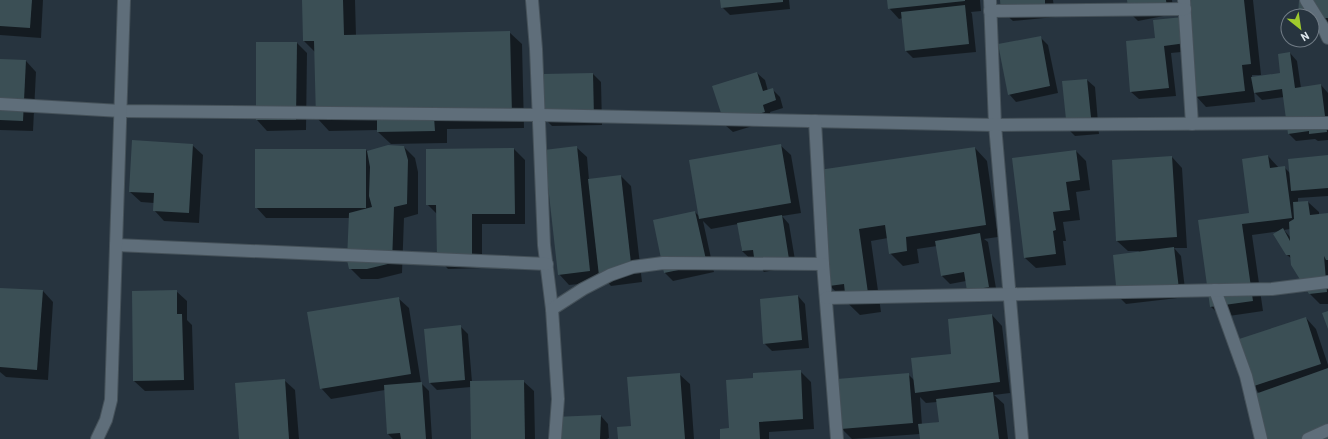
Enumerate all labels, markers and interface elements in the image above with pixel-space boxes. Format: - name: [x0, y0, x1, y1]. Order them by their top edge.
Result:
- north arrow: [1280, 8, 1320, 48]
- text: N: [1299, 30, 1312, 45]

